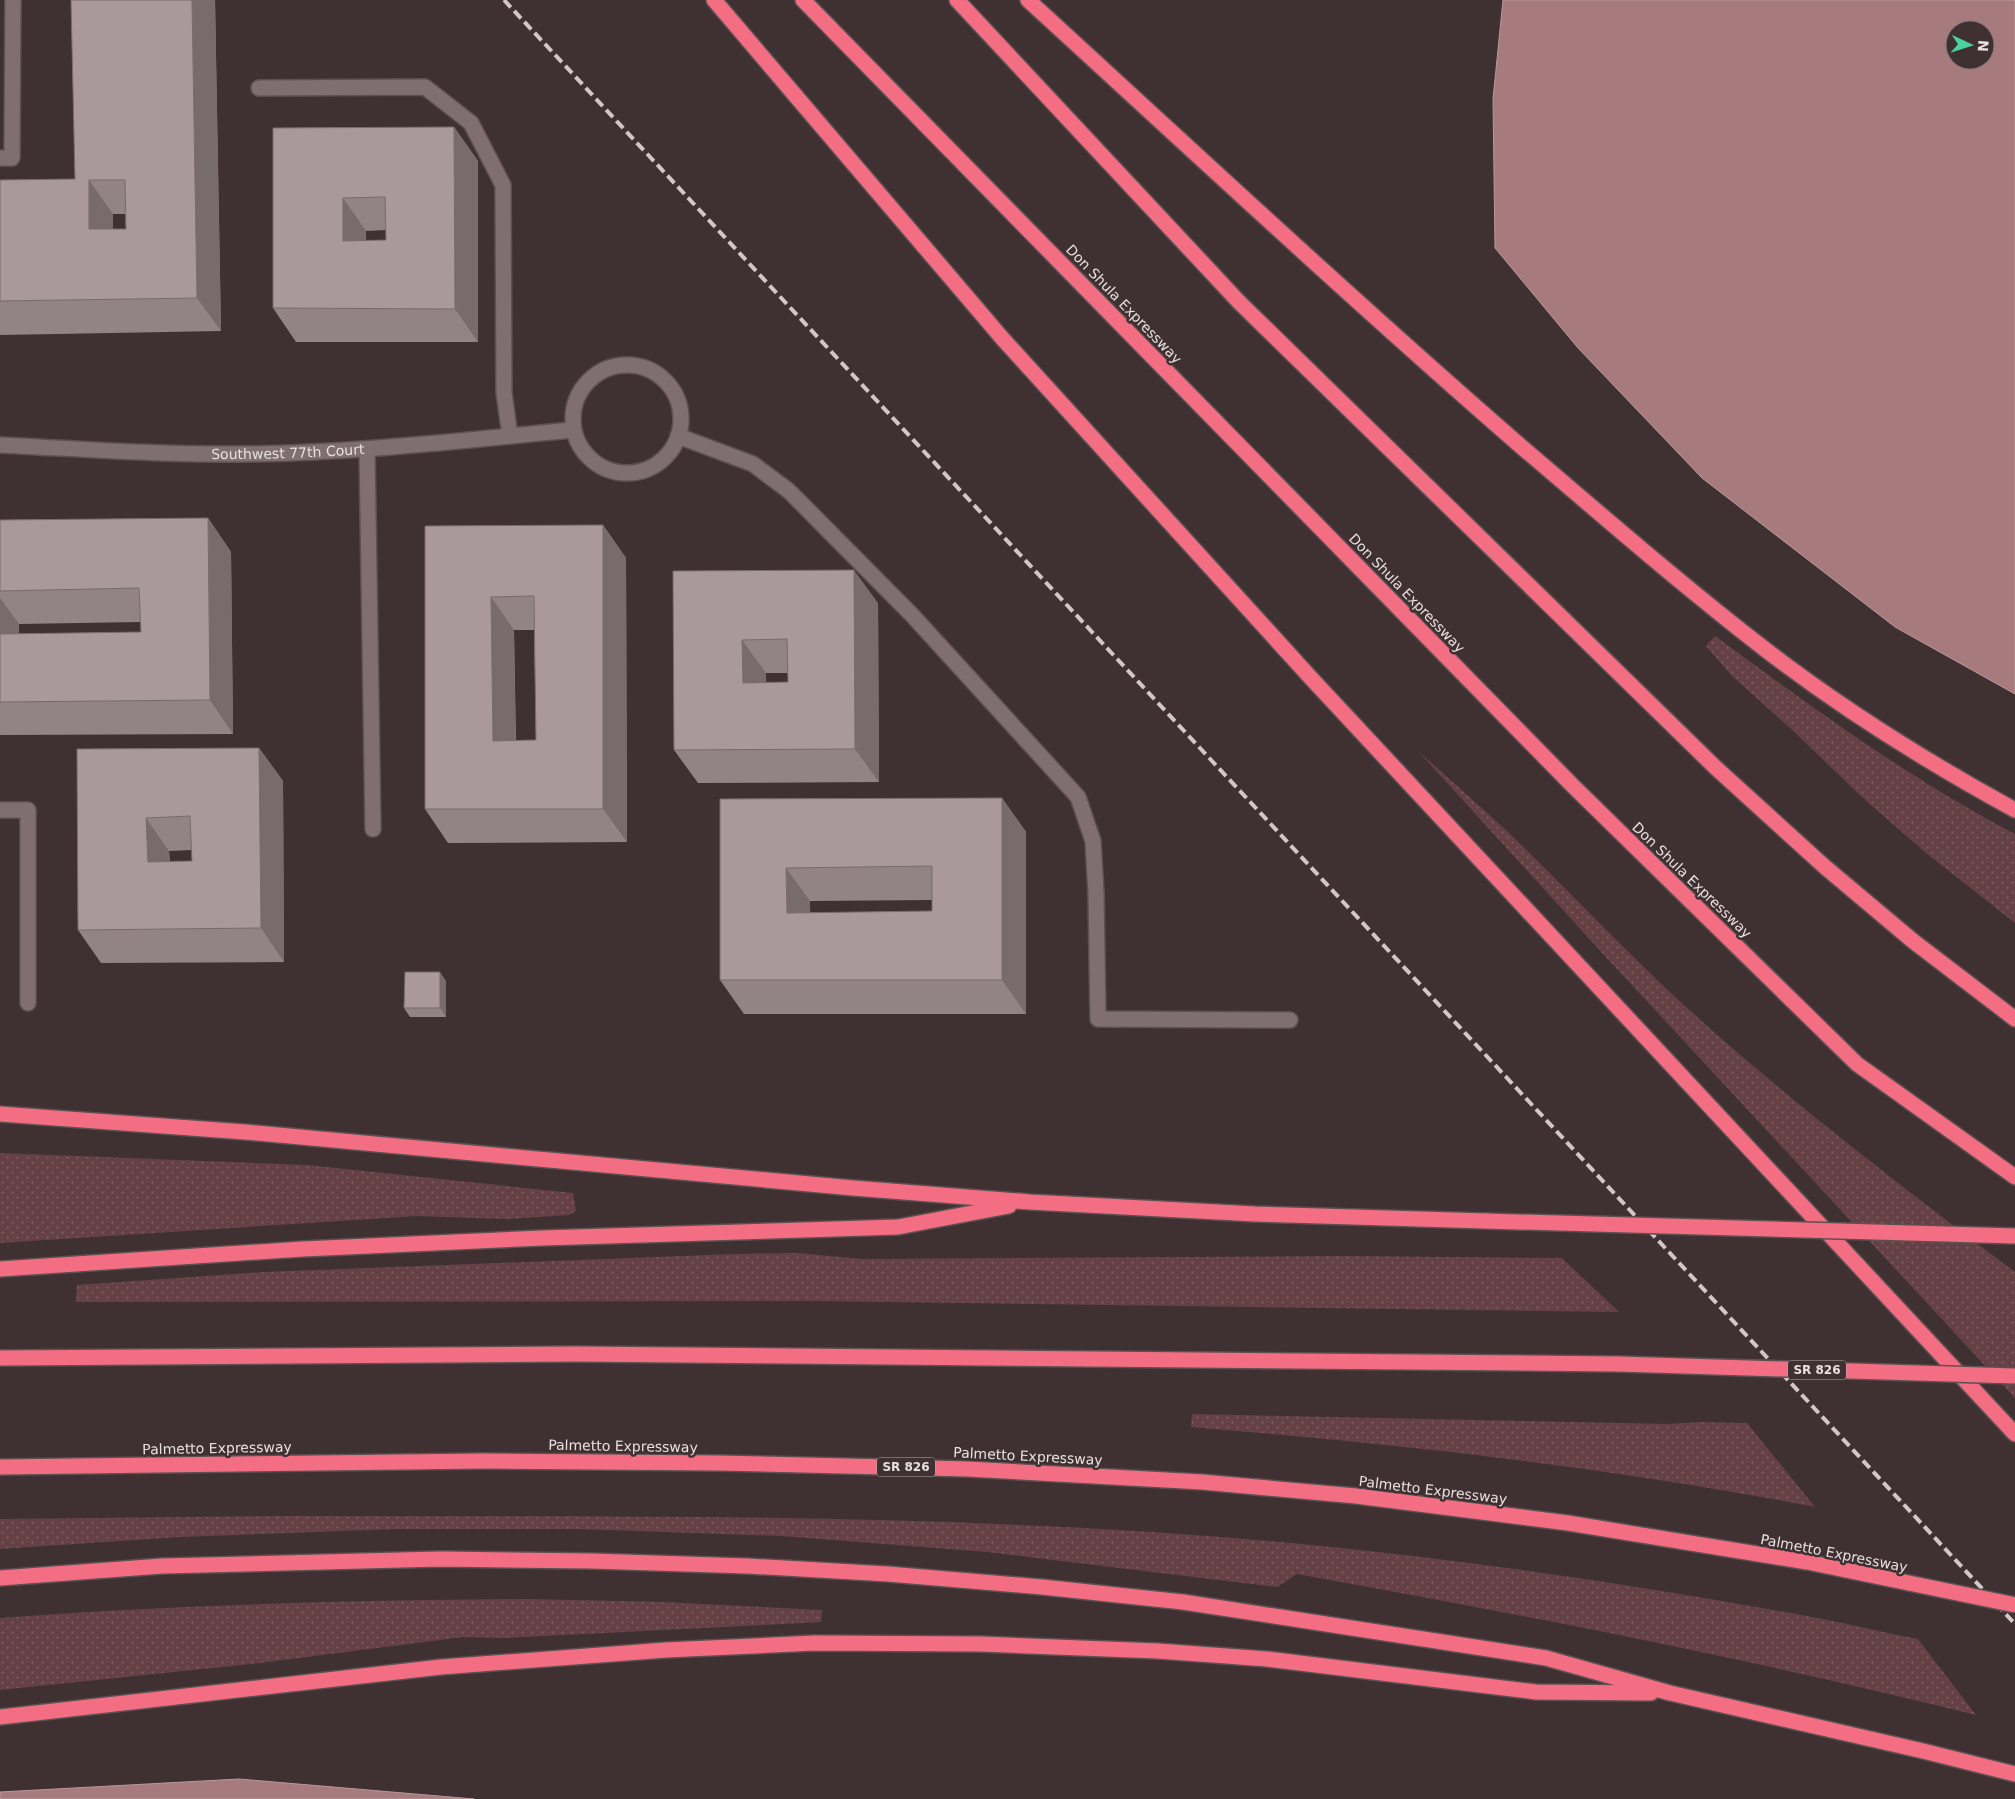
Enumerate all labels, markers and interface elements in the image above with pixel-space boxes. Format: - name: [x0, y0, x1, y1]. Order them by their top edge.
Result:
- north arrow: [1945, 20, 1995, 70]
- text: N: [1975, 40, 1991, 52]
- street label: Don Shula Expressway: [1063, 241, 1185, 367]
- street label: Southwest 77th Court: [211, 441, 365, 462]
- street label: Don Shula Expressway: [1346, 530, 1468, 656]
- street label: Don Shula Expressway: [1629, 819, 1755, 941]
- road number: SR 826: [1788, 1360, 1846, 1380]
- street label: Palmetto Expressway: [548, 1437, 698, 1455]
- street label: Palmetto Expressway: [142, 1439, 292, 1457]
- street label: Palmetto Expressway: [953, 1444, 1103, 1468]
- road number: SR 826: [877, 1458, 935, 1476]
- street label: Palmetto Expressway: [1358, 1473, 1508, 1507]
- street label: Palmetto Expressway: [1759, 1531, 1909, 1575]

